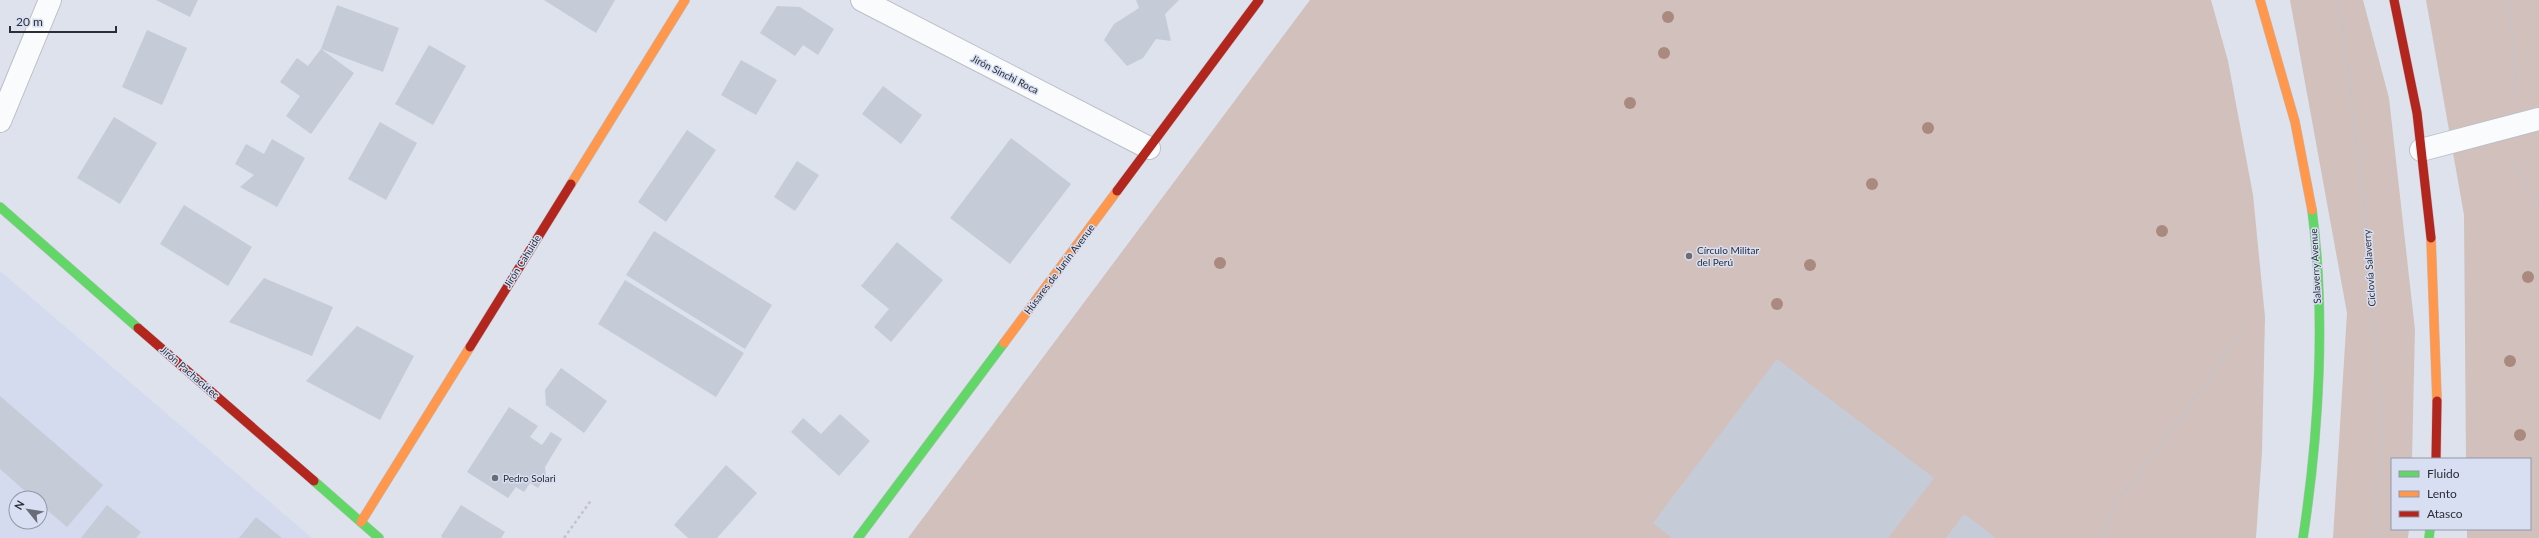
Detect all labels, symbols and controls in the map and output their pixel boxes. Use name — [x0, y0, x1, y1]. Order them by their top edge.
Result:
scale bar — [10, 8, 116, 34]
text: 20 m — [16, 14, 43, 29]
street label: Jirón Sinchi Roca — [969, 52, 1041, 96]
street label: Húsares de Junín Avenue — [1021, 222, 1097, 316]
street label: Salaverry Avenue — [2307, 228, 2323, 304]
street label: Ciclovía Salaverry — [2360, 228, 2378, 307]
street label: Jirón Cahuide — [501, 232, 543, 290]
place label: Círculo Militar del Perú — [1697, 244, 1759, 268]
marker: Círculo Militar del Perú — [1684, 251, 1694, 261]
street label: Jirón Pachacútec — [158, 343, 222, 401]
legend — [2391, 458, 2531, 530]
text: Fluido — [2427, 466, 2460, 481]
place label: Pedro Solari — [503, 472, 556, 484]
marker: Pedro Solari — [490, 473, 500, 483]
text: Lento — [2427, 486, 2457, 501]
north arrow — [8, 490, 48, 530]
text: N — [11, 498, 27, 512]
text: Atasco — [2427, 506, 2463, 521]

